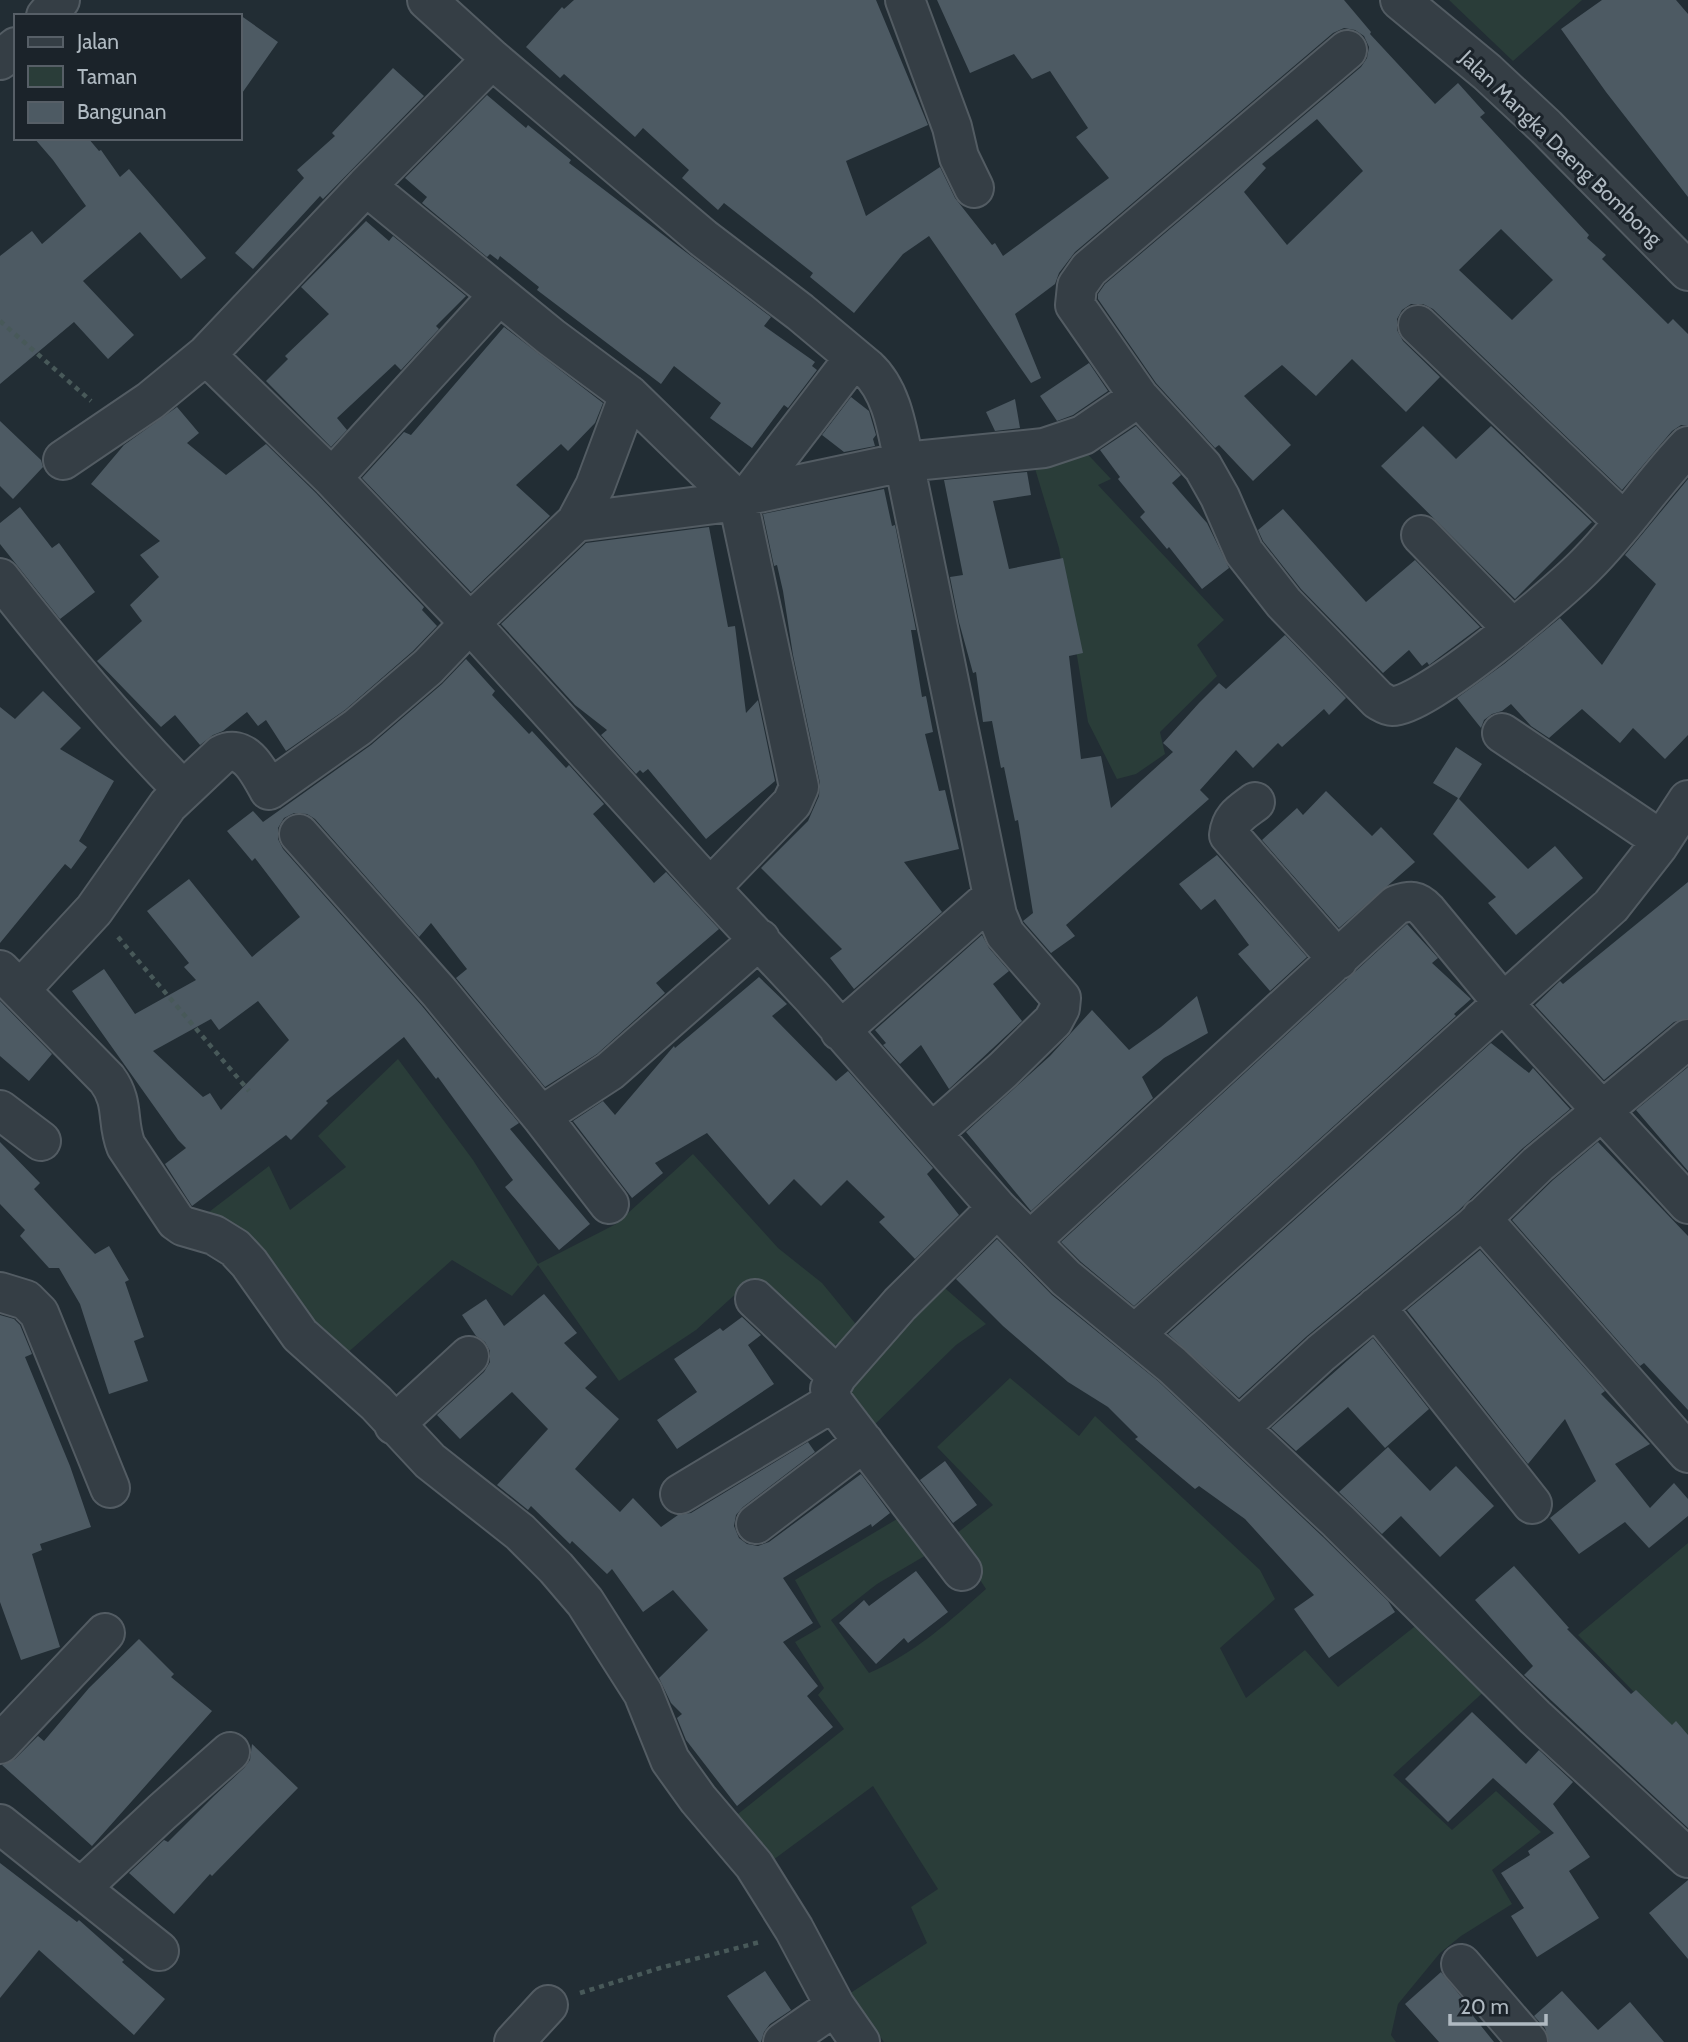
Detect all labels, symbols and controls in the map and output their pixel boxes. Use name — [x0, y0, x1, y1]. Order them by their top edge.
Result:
legend — [14, 14, 242, 140]
text: Jalan — [76, 29, 119, 54]
street label: Jalan Mangka Daeng Bombong — [1454, 44, 1667, 251]
text: Taman — [77, 64, 137, 89]
text: Bangunan — [77, 99, 166, 124]
scale bar — [1450, 1982, 1546, 2026]
text: 20 m — [1460, 1994, 1509, 2019]

